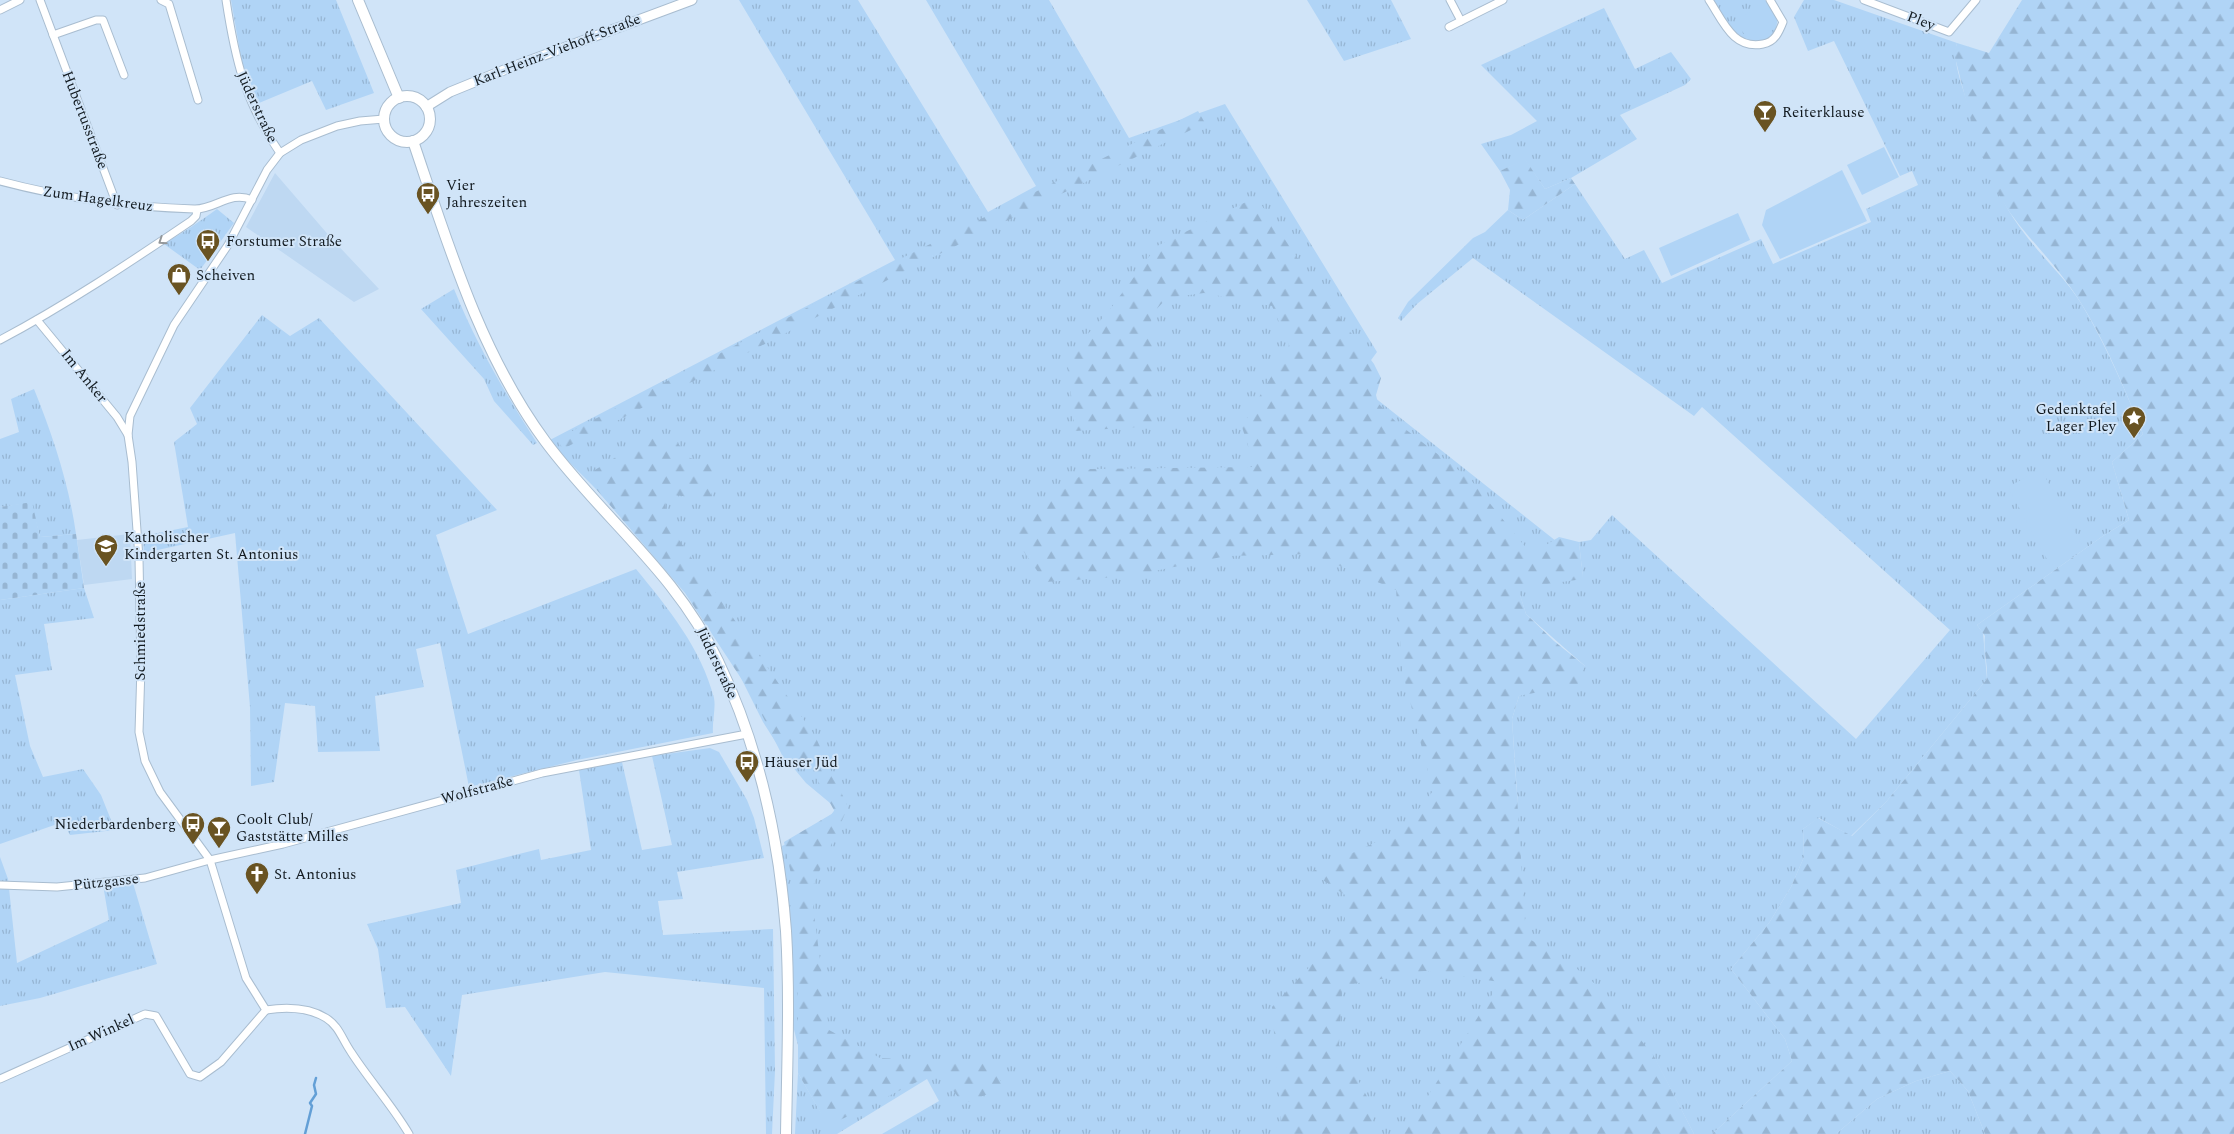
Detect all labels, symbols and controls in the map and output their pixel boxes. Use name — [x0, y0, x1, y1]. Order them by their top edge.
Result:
street label: Pley — [1904, 5, 1939, 37]
street label: Karl-Heinz-Viehoff-Straße — [470, 7, 644, 93]
street label: Hubertusstraße — [56, 67, 114, 173]
street label: Jüderstraße — [230, 67, 284, 147]
bar icon: Reiterklause — [1752, 99, 1778, 133]
place label: Reiterklause — [1782, 101, 1865, 124]
place label: Vier Jahreszeiten — [446, 174, 528, 214]
street label: Zum Hagelkreuz — [41, 180, 155, 218]
bus stop icon: Vier Jahreszeiten — [415, 181, 441, 215]
bus stop icon: Forstumer Straße — [195, 228, 221, 262]
place label: Forstumer Straße — [226, 230, 342, 253]
one-way arrow — [158, 235, 167, 244]
shop icon: Scheiven — [166, 262, 192, 296]
place label: Scheiven — [196, 264, 256, 287]
street label: Im Anker — [55, 344, 113, 408]
place label: Gedenktafel Lager Pley — [2035, 398, 2117, 438]
place icon: Gedenktafel Lager Pley — [2121, 405, 2147, 439]
place label: Katholischer Kindergarten St. Antonius — [124, 526, 299, 566]
school or university icon: Katholischer Kindergarten St. Antonius — [93, 533, 119, 567]
street label: Schmiedstraße — [129, 582, 152, 680]
street label: Jüderstraße — [690, 623, 744, 703]
bus stop icon: Häuser Jüd — [734, 749, 760, 783]
place label: Häuser Jüd — [764, 751, 838, 774]
street label: Wolfstraße — [438, 769, 516, 811]
place label: Coolt Club/ Gaststätte Milles — [236, 808, 349, 848]
bus stop icon: Niederbardenberg — [180, 811, 206, 845]
place label: Niederbardenberg — [55, 813, 176, 836]
bar icon: Coolt Club/ Gaststätte Milles — [206, 815, 232, 849]
church icon: St. Antonius — [244, 861, 270, 895]
place label: St. Antonius — [274, 863, 357, 886]
street label: Pützgasse — [72, 867, 140, 897]
street label: Im Winkel — [64, 1008, 138, 1058]

